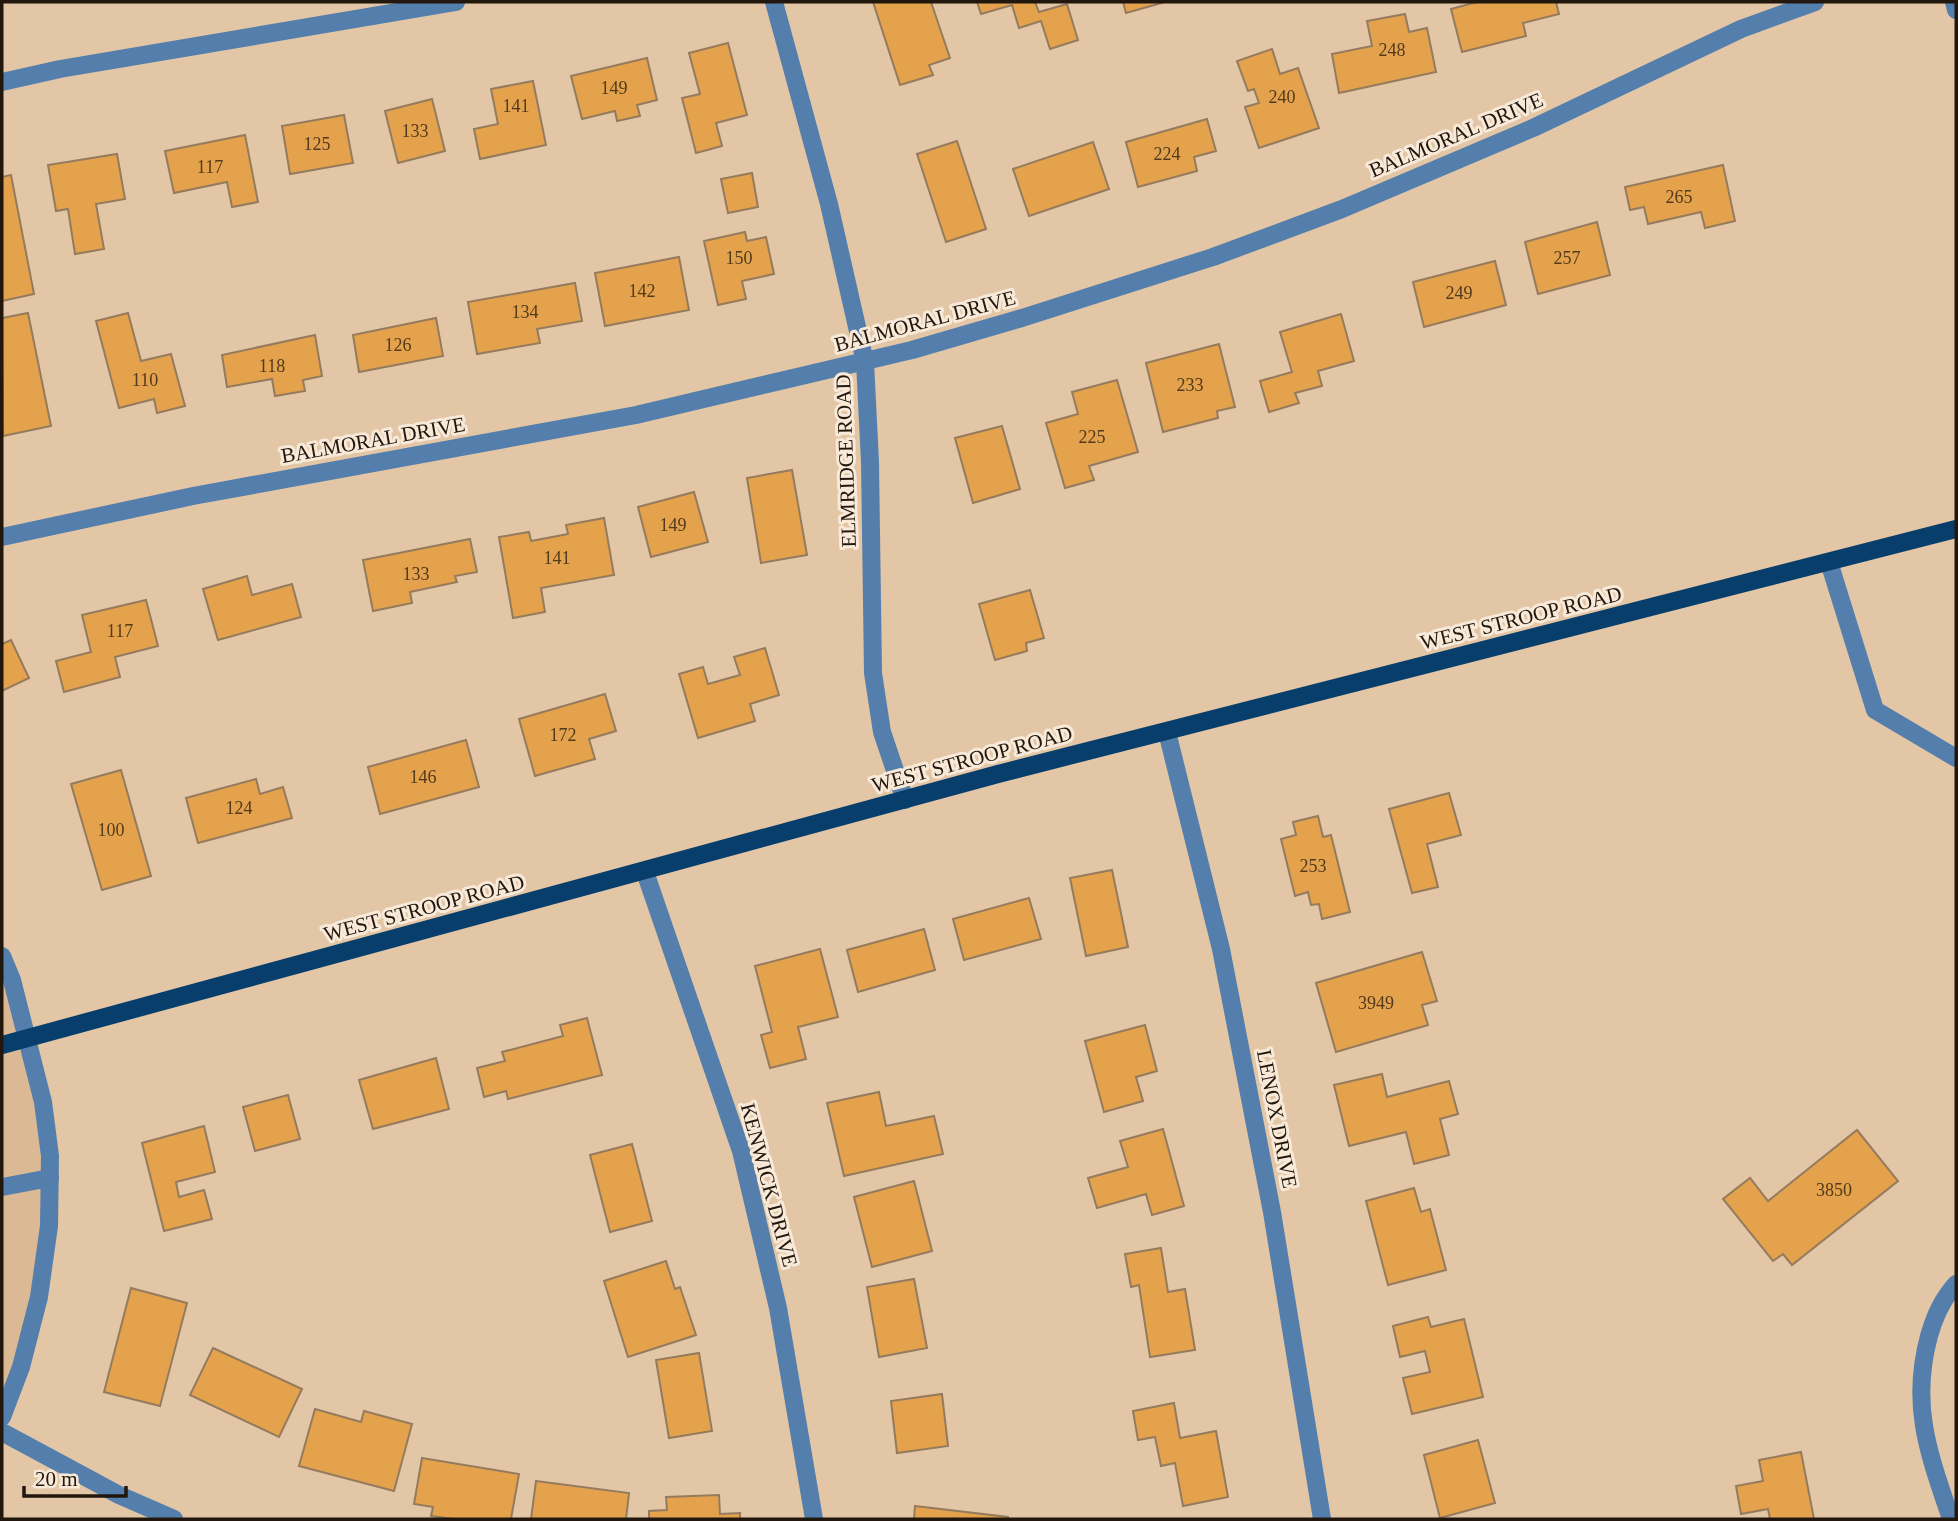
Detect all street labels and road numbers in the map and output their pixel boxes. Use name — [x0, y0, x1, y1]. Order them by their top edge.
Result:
street label: BALMORAL DRIVE — [1365, 88, 1547, 182]
street label: BALMORAL DRIVE — [832, 285, 1018, 357]
street label: ELMRIDGE ROAD — [831, 374, 861, 548]
street label: BALMORAL DRIVE — [279, 412, 467, 468]
street label: WEST STROOP ROAD — [1418, 581, 1624, 655]
street label: WEST STROOP ROAD — [869, 721, 1075, 797]
street label: WEST STROOP ROAD — [321, 870, 527, 946]
street label: LENOX DRIVE — [1252, 1048, 1302, 1190]
street label: KENWICK DRIVE — [736, 1100, 802, 1270]

